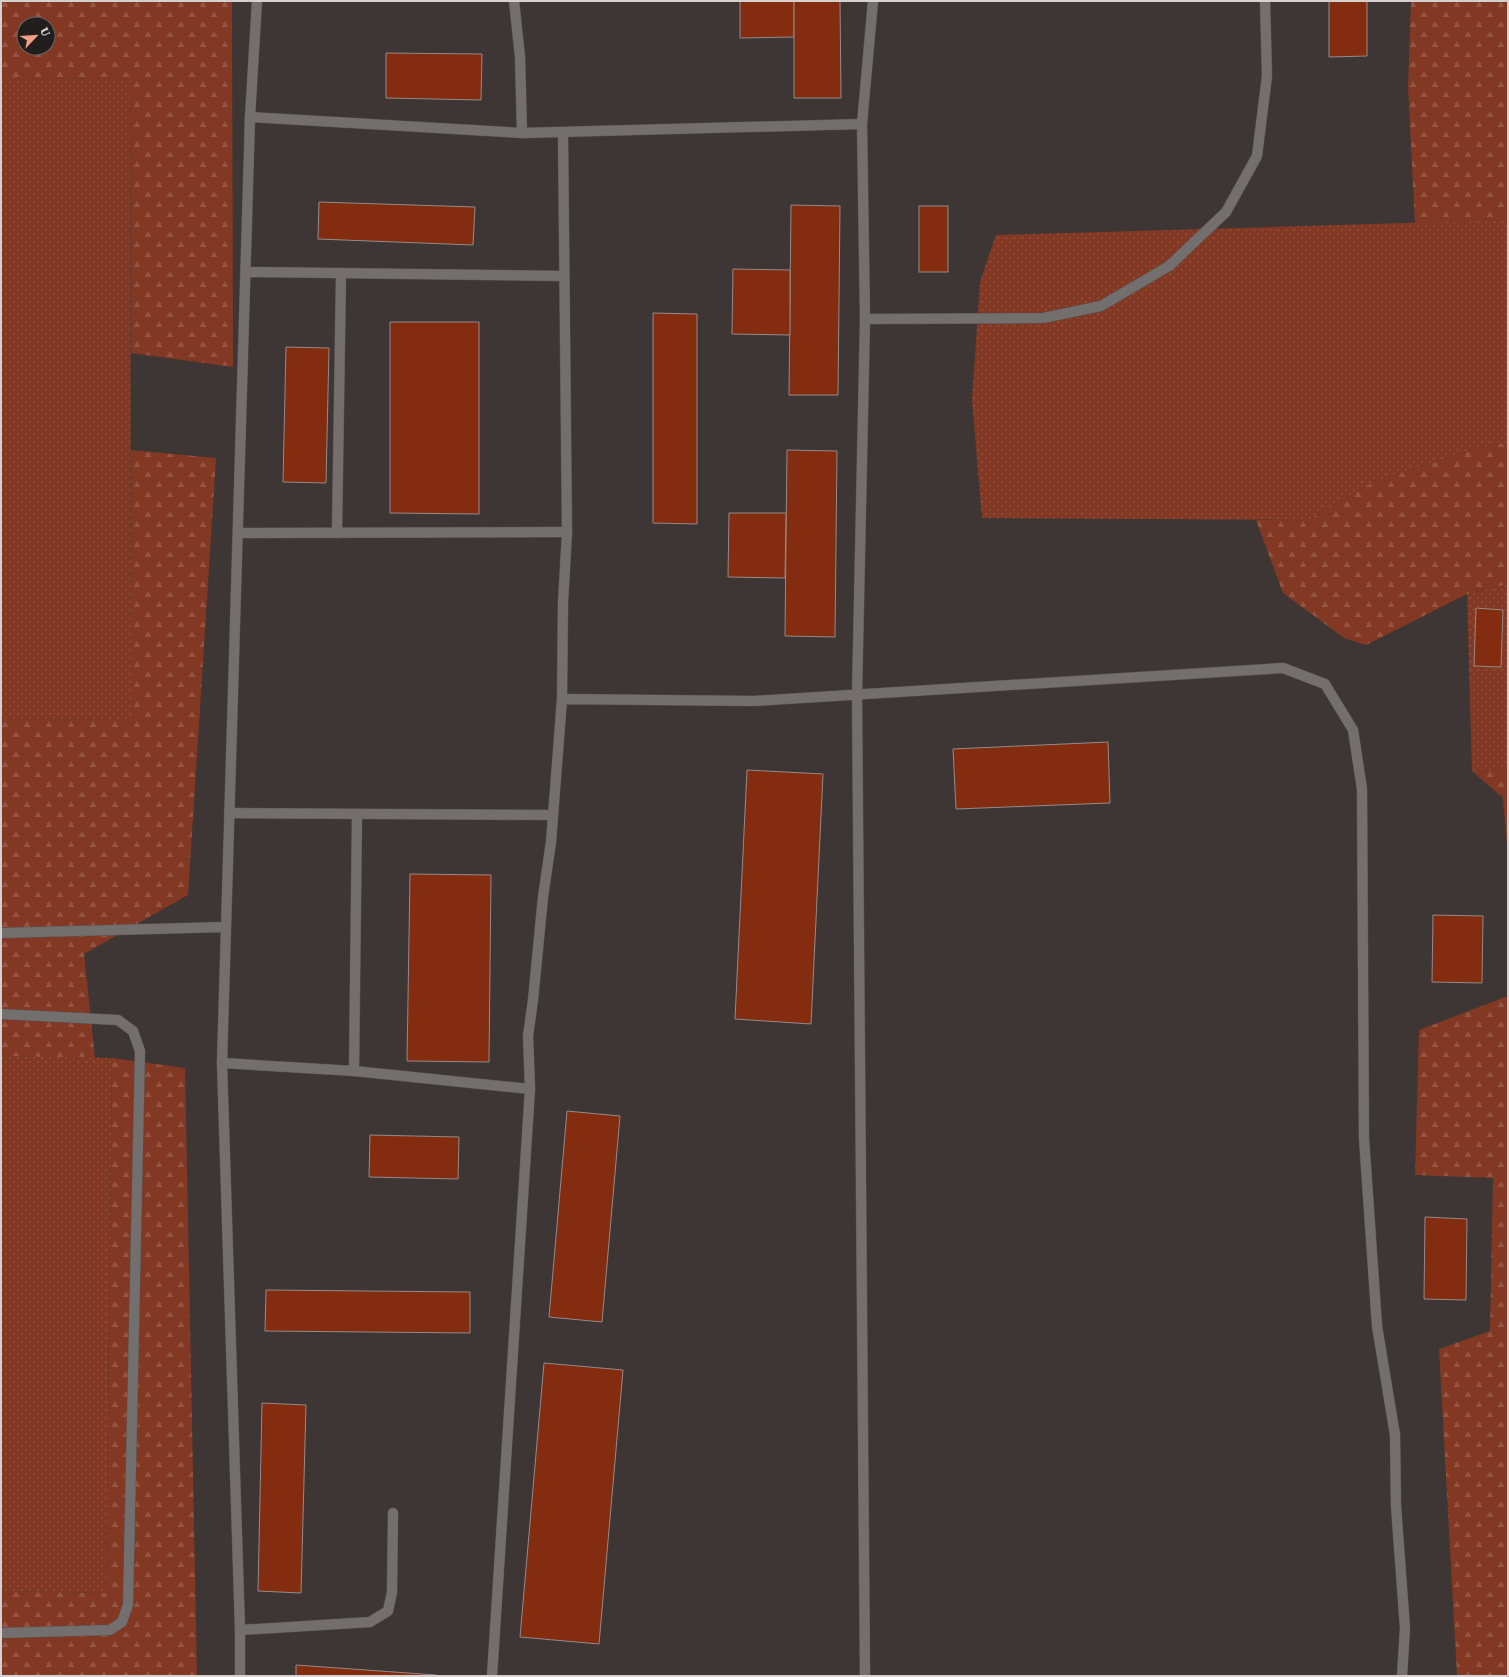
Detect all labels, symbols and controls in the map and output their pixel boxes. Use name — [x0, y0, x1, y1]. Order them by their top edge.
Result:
north arrow — [16, 16, 56, 56]
text: U — [37, 25, 53, 39]

